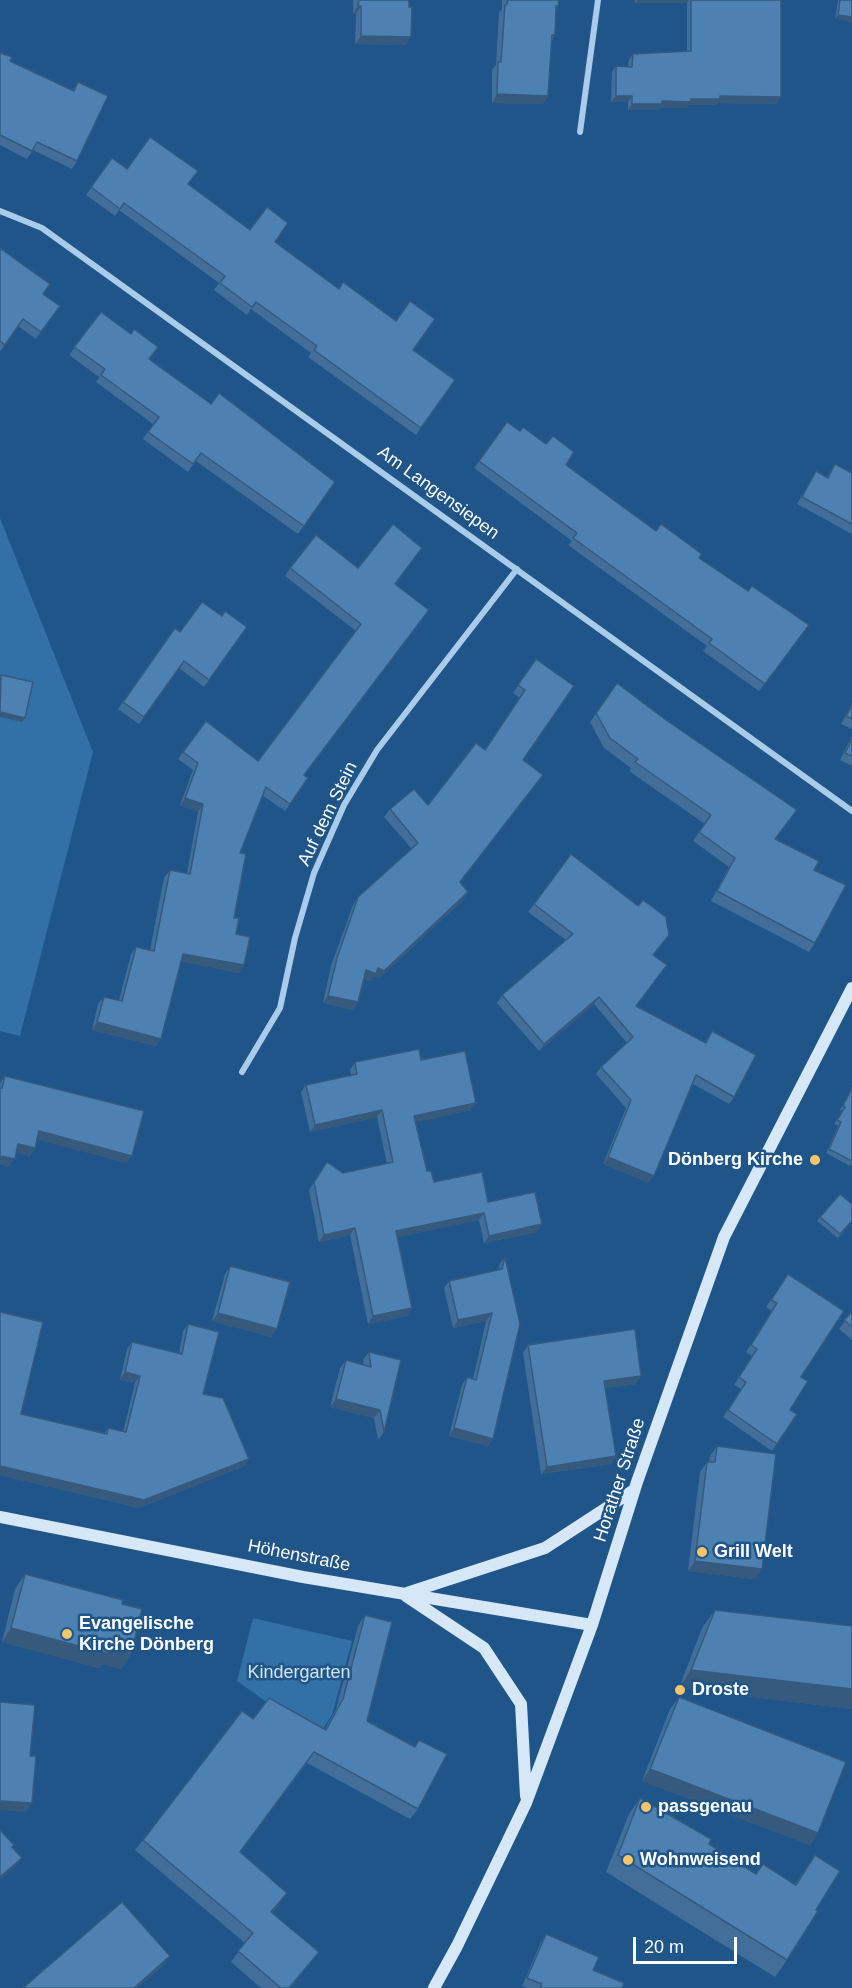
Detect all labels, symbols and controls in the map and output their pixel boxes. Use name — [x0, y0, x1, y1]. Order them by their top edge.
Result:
street label: Am Langensiepen — [373, 442, 503, 544]
street label: Auf dem Stein — [294, 758, 362, 870]
place label: Dönberg Kirche — [668, 1149, 803, 1171]
marker: Dönberg Kirche — [808, 1153, 822, 1167]
street label: Horather Straße — [590, 1415, 650, 1545]
street label: Höhenstraße — [246, 1535, 352, 1577]
place label: Grill Welt — [714, 1541, 793, 1563]
marker: Grill Welt — [695, 1545, 709, 1559]
place label: Evangelische Kirche Dönberg — [79, 1613, 214, 1656]
marker: Evangelische Kirche Dönberg — [60, 1627, 74, 1641]
park label: Kindergarten — [247, 1662, 351, 1684]
place label: Droste — [692, 1679, 749, 1701]
marker: Droste — [673, 1683, 687, 1697]
place label: passgenau — [658, 1796, 752, 1818]
marker: passgenau — [639, 1800, 653, 1814]
place label: Wohnweisend — [640, 1849, 761, 1871]
marker: Wohnweisend — [621, 1853, 635, 1867]
scale bar — [636, 1925, 740, 1963]
text: 20 m — [644, 1937, 684, 1957]

